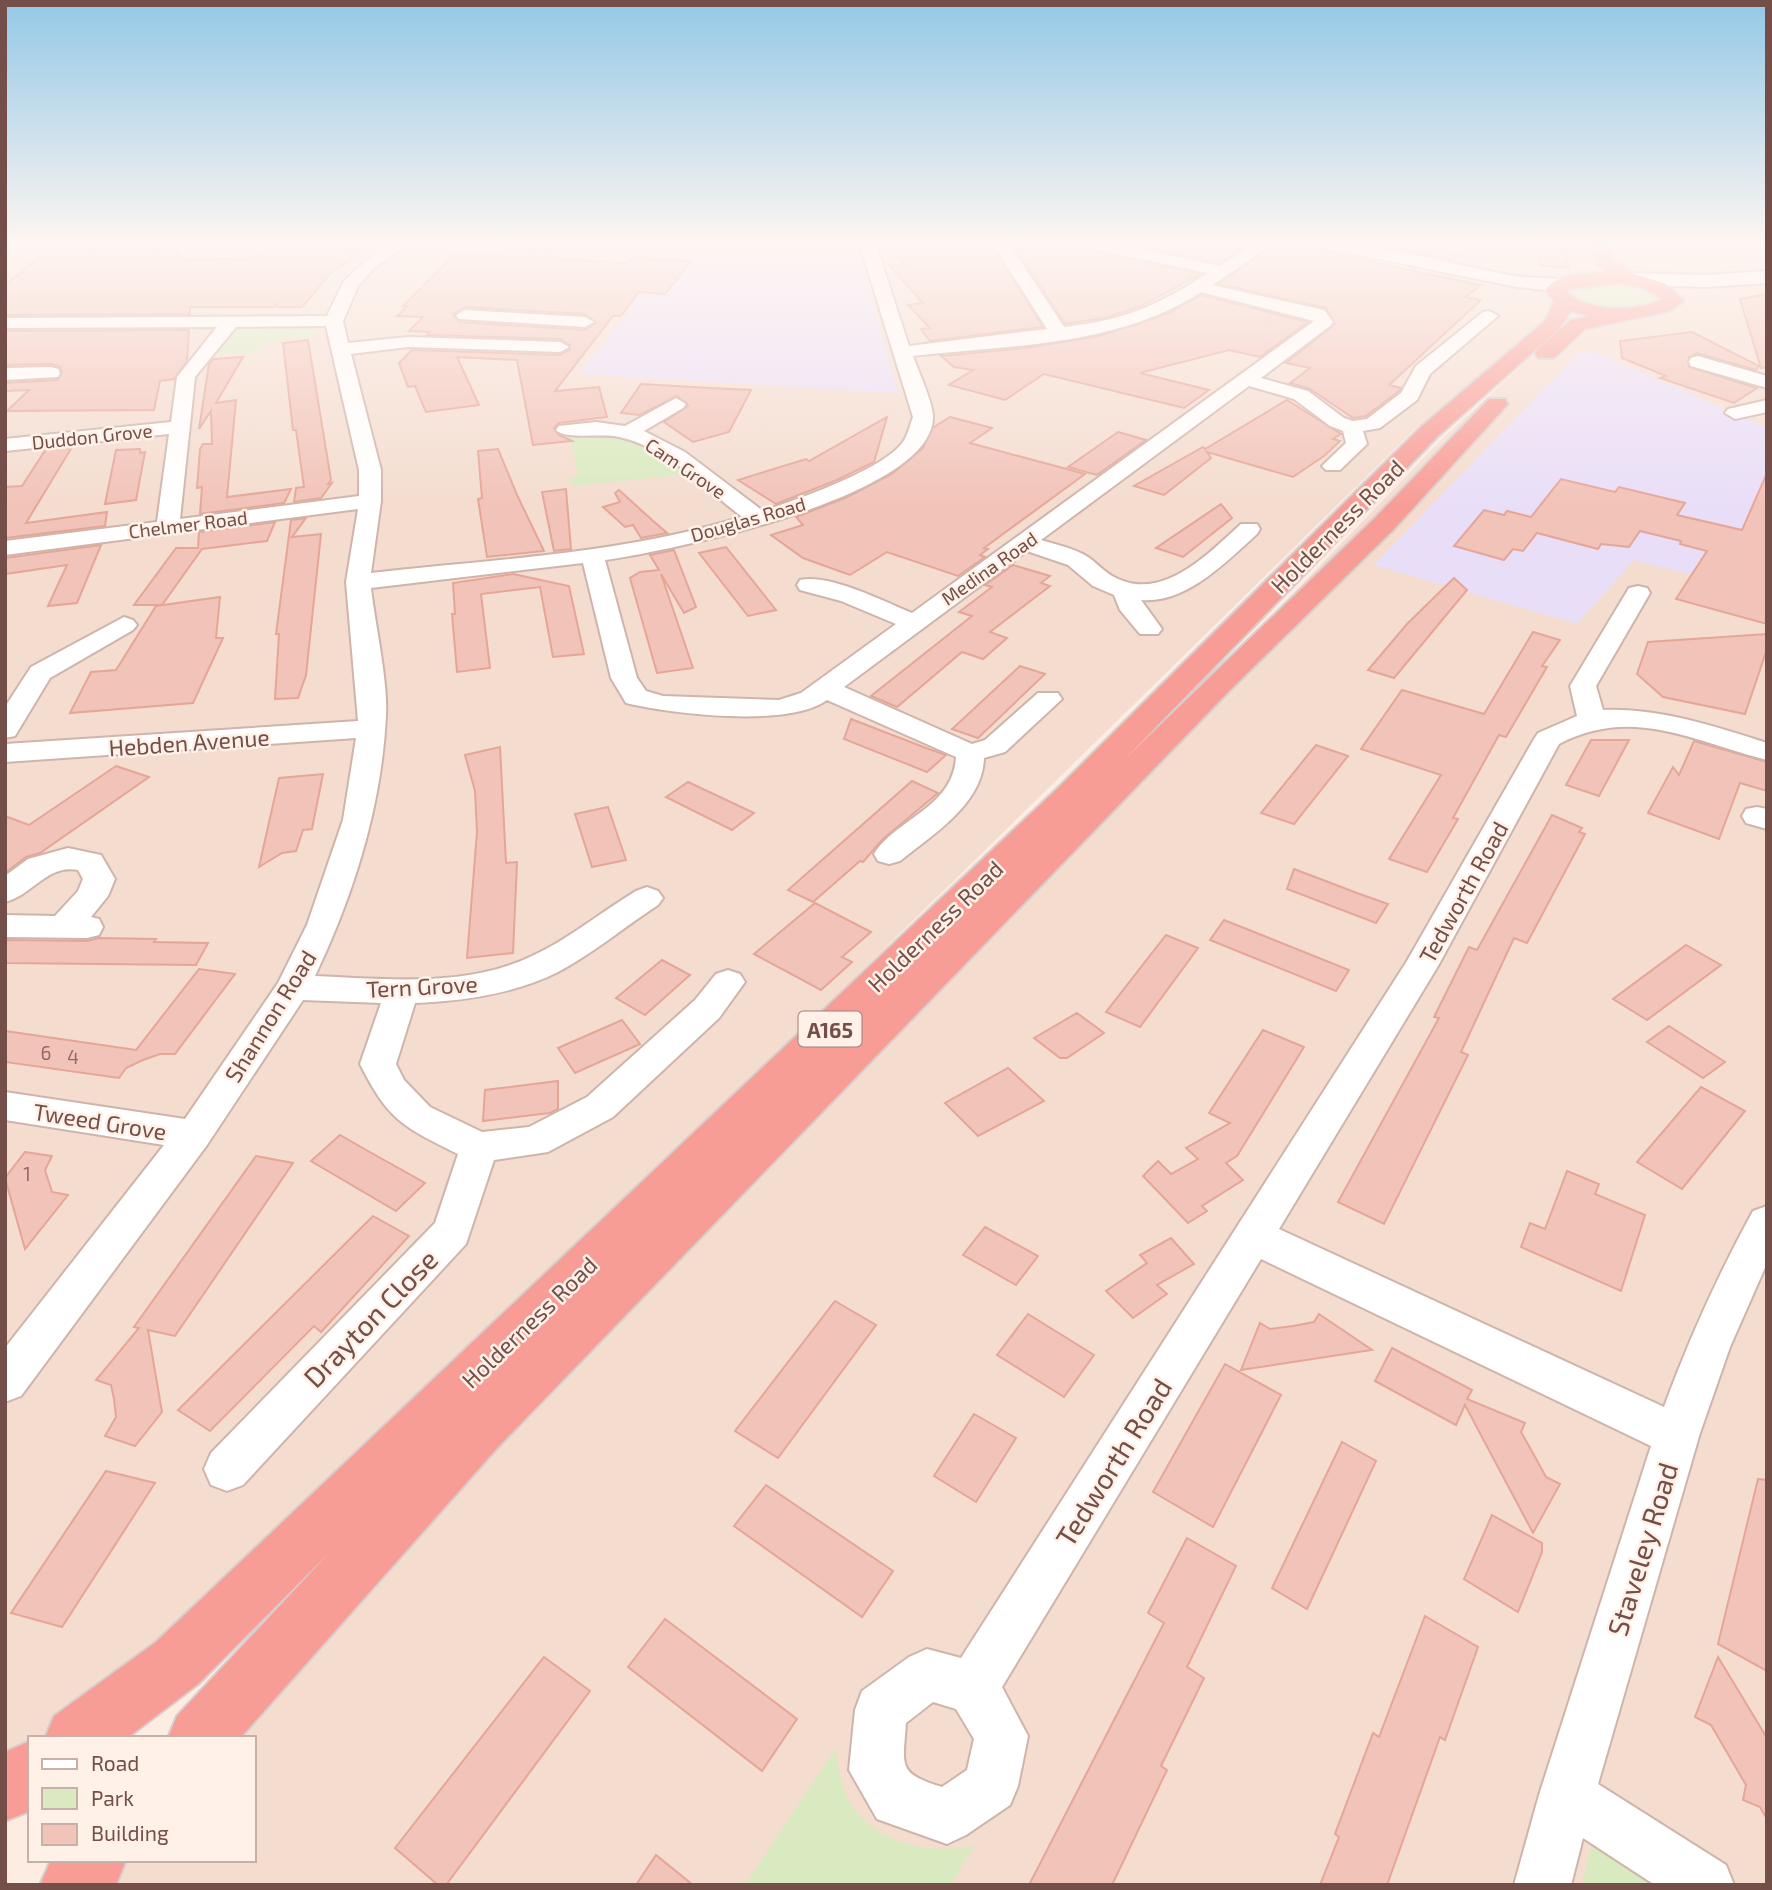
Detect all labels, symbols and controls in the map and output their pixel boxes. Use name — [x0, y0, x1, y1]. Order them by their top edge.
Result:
street label: Duddon Grove — [30, 418, 154, 454]
street label: Cam Grove — [641, 433, 731, 503]
street label: Holderness Road — [1264, 453, 1410, 599]
street label: Douglas Road — [688, 492, 808, 546]
street label: Chelmer Road — [127, 505, 249, 543]
street label: Medina Road — [937, 526, 1041, 610]
street label: Hebden Avenue — [108, 722, 270, 762]
street label: Tedworth Road — [1413, 816, 1513, 968]
street label: Holderness Road — [862, 854, 1008, 998]
street label: Shannon Road — [218, 945, 322, 1087]
street label: Tern Grove — [366, 969, 478, 1003]
road number: A165 — [798, 1012, 862, 1046]
house number: 6 — [41, 1041, 51, 1064]
house number: 4 — [67, 1045, 79, 1068]
street label: Tweed Grove — [31, 1097, 169, 1145]
house number: 1 — [23, 1162, 31, 1185]
street label: Drayton Close — [296, 1242, 444, 1394]
street label: Holderness Road — [456, 1250, 602, 1394]
street label: Tedworth Road — [1048, 1372, 1178, 1552]
street label: Staveley Road — [1600, 1458, 1684, 1640]
legend — [28, 1736, 256, 1862]
text: Road — [91, 1750, 139, 1775]
text: Park — [91, 1785, 134, 1810]
text: Building — [91, 1820, 169, 1845]

